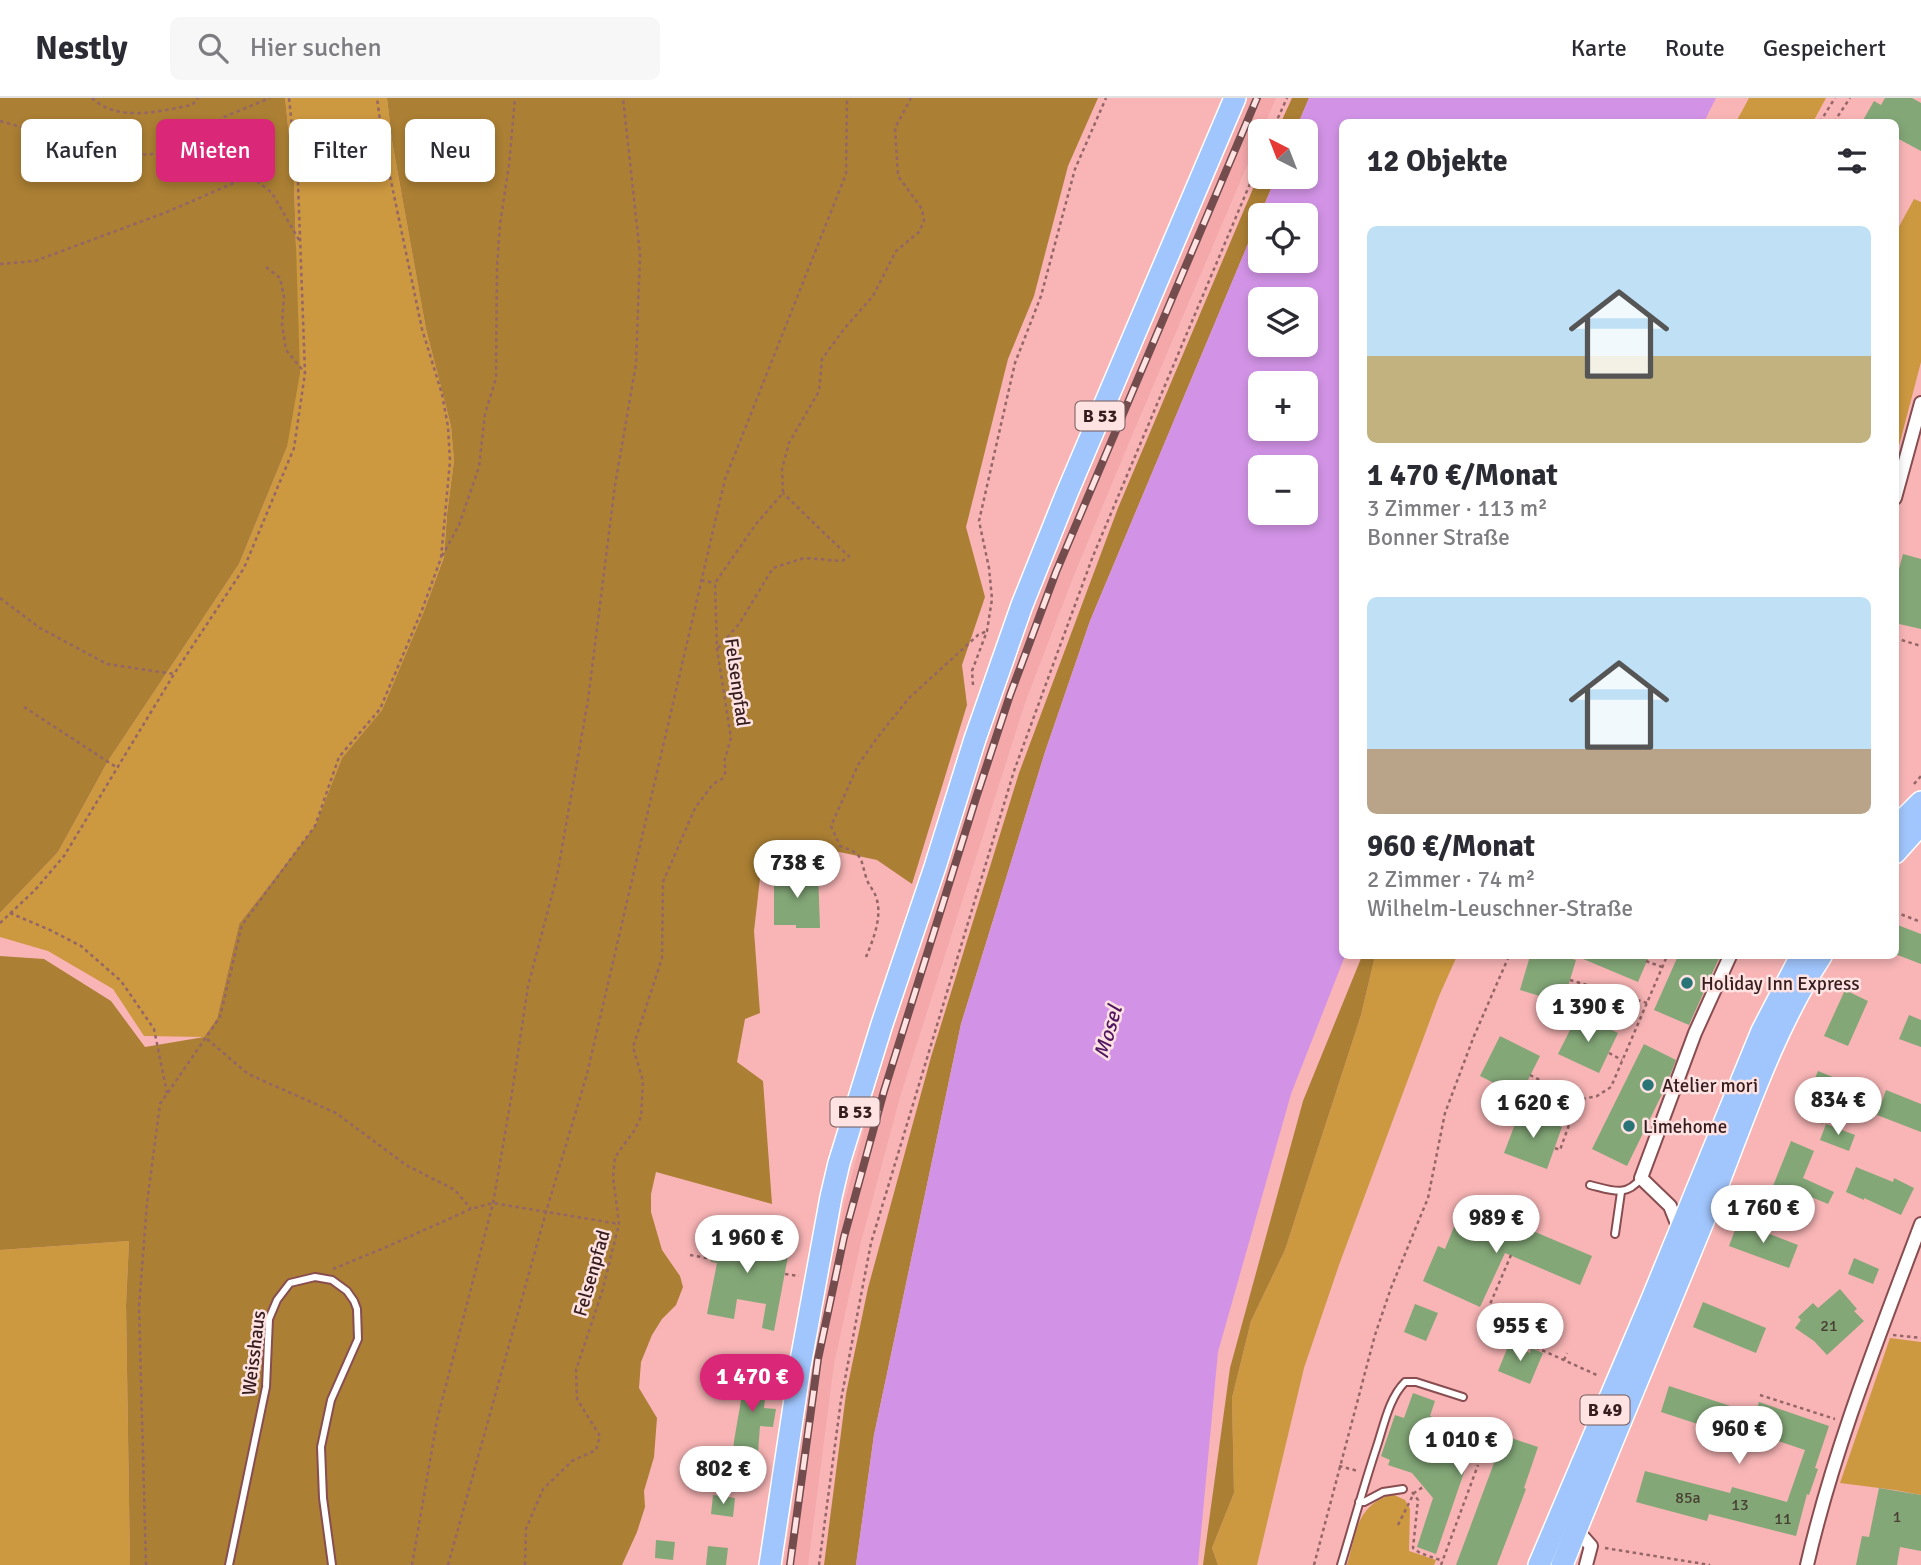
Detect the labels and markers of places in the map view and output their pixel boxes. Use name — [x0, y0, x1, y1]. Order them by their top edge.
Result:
pin: 738 € — [748, 840, 846, 900]
place label: Holiday Inn Express — [1701, 972, 1860, 996]
marker: Holiday Inn Express — [1679, 975, 1695, 991]
pin: 1 390 € — [1523, 984, 1653, 1044]
place label: Atelier mori — [1662, 1074, 1758, 1098]
marker: Atelier mori — [1640, 1077, 1656, 1093]
pin: 834 € — [1789, 1077, 1887, 1137]
pin: 1 620 € — [1468, 1080, 1598, 1140]
place label: Limehome — [1643, 1115, 1727, 1139]
marker: Limehome — [1621, 1118, 1637, 1134]
pin: 1 760 € — [1698, 1186, 1828, 1245]
pin: 989 € — [1447, 1196, 1545, 1255]
pin: 1 960 € — [682, 1216, 812, 1275]
pin: 955 € — [1471, 1304, 1569, 1363]
pin: 1 470 € — [687, 1354, 817, 1414]
pin: 960 € — [1690, 1406, 1788, 1466]
pin: 1 010 € — [1396, 1418, 1526, 1477]
pin: 802 € — [674, 1446, 772, 1506]

